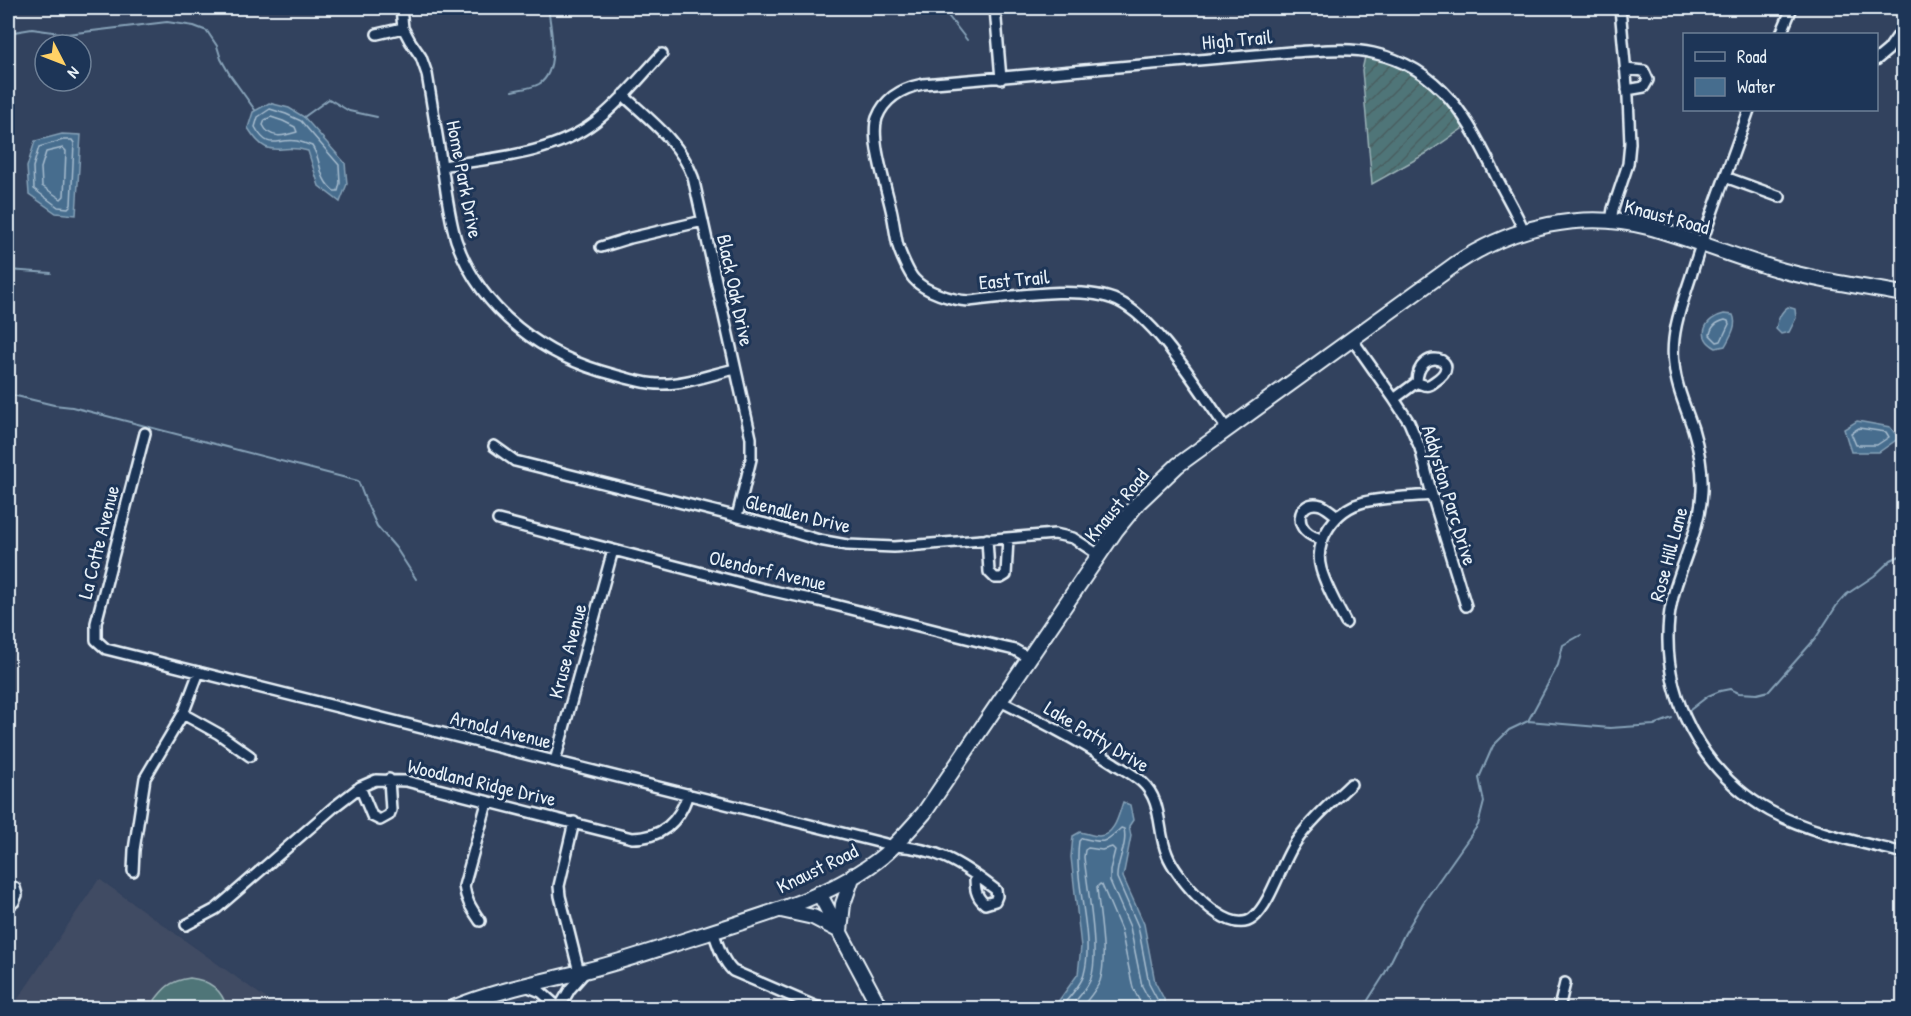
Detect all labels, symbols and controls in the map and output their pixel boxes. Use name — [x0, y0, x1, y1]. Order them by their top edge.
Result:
street label: High Trail — [1201, 22, 1274, 56]
north arrow — [33, 33, 93, 93]
legend — [1683, 33, 1878, 111]
text: Road — [1737, 44, 1767, 69]
text: N — [63, 63, 85, 84]
text: Water — [1737, 74, 1775, 99]
street label: Home Park Drive — [440, 118, 490, 240]
street label: Knaust Road — [1621, 192, 1713, 240]
street label: Black Oak Drive — [711, 232, 761, 348]
street label: East Trail — [978, 262, 1051, 296]
street label: Addyston Parc Drive — [1416, 422, 1484, 568]
street label: Knaust Road — [1078, 463, 1155, 547]
street label: La Cotte Avenue — [71, 482, 125, 602]
street label: Glenallen Drive — [743, 487, 854, 539]
street label: Rose Hill Lane — [1642, 504, 1694, 604]
street label: Olendorf Avenue — [707, 543, 829, 597]
street label: Kruse Avenue — [541, 601, 593, 701]
street label: Lake Patty Drive — [1039, 694, 1155, 778]
street label: Arnold Avenue — [448, 703, 554, 755]
street label: Woodland Ridge Drive — [405, 752, 559, 812]
street label: Knaust Road — [772, 837, 862, 899]

